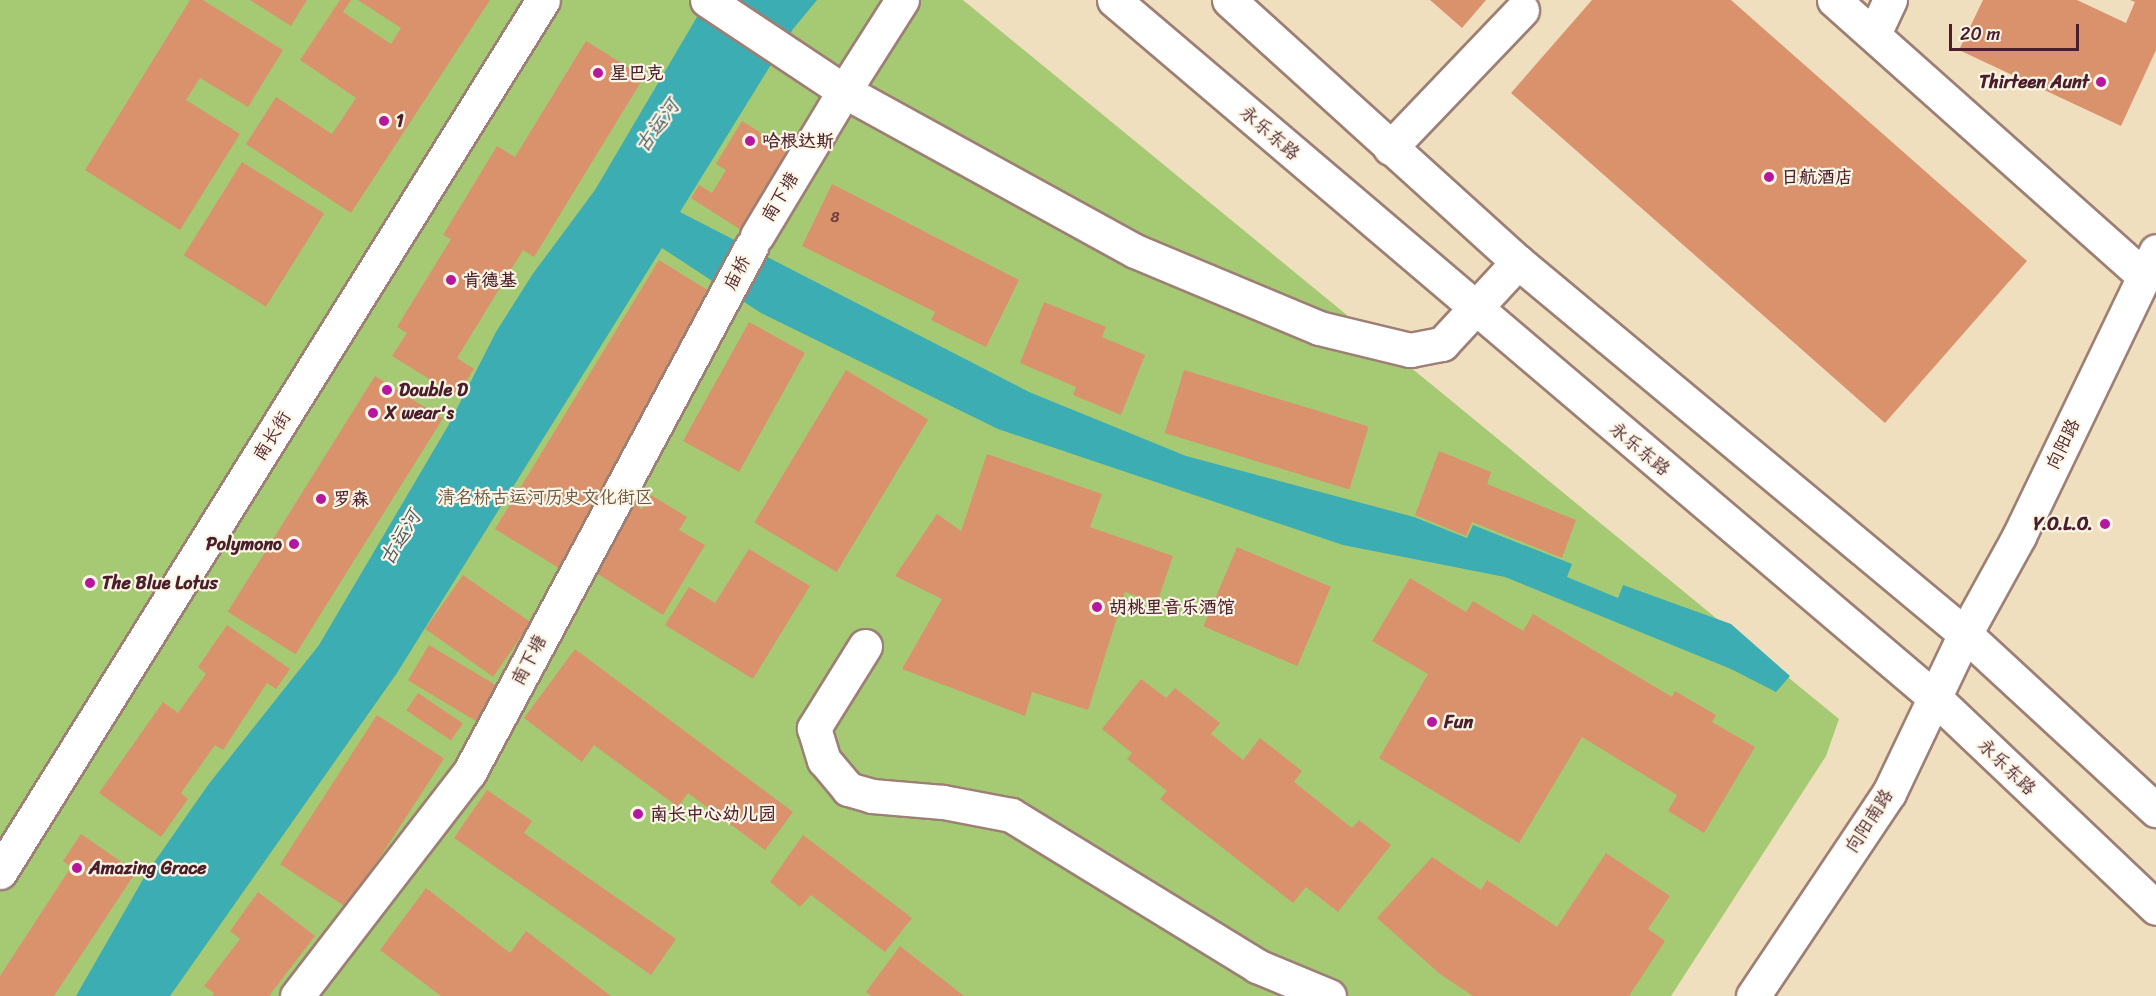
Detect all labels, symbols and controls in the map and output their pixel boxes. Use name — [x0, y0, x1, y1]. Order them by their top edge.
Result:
scale bar — [1952, 12, 2082, 50]
text: 20 m — [1960, 18, 2000, 50]
place label: 星巴克 — [610, 62, 664, 84]
marker: 星巴克 — [591, 66, 605, 80]
place label: Thirteen Aunt — [1979, 71, 2089, 93]
marker: Thirteen Aunt — [2094, 75, 2108, 89]
water label: 古运河 — [630, 95, 684, 157]
street label: 永乐东路 — [1236, 101, 1304, 165]
place label: 1 — [396, 110, 404, 132]
marker: 1 — [377, 114, 391, 128]
place label: 哈根达斯 — [762, 130, 834, 152]
marker: 哈根达斯 — [743, 134, 757, 148]
place label: 日航酒店 — [1781, 166, 1853, 188]
street label: 南下塘 — [757, 168, 803, 226]
marker: 日航酒店 — [1762, 170, 1776, 184]
house number: 8 — [830, 209, 840, 227]
street label: 庙桥 — [719, 252, 755, 294]
place label: 肯德基 — [463, 269, 517, 291]
marker: 肯德基 — [444, 273, 458, 287]
place label: Double D — [399, 379, 468, 401]
marker: Double D — [380, 383, 394, 397]
place label: X wear's — [385, 402, 454, 424]
marker: X wear's — [366, 406, 380, 420]
street label: 南长街 — [249, 407, 295, 465]
street label: 向阳路 — [2041, 415, 2085, 473]
street label: 永乐东路 — [1605, 418, 1675, 480]
park label: 清名桥古运河历史文化街区 — [437, 486, 653, 508]
place label: 罗森 — [333, 488, 369, 510]
marker: 罗森 — [314, 492, 328, 506]
water label: 古运河 — [374, 506, 426, 570]
place label: Y.O.L.O. — [2034, 513, 2093, 535]
marker: Y.O.L.O. — [2098, 517, 2112, 531]
place label: Polymono — [206, 533, 282, 555]
marker: Polymono — [287, 537, 301, 551]
place label: The Blue Lotus — [102, 572, 219, 594]
marker: The Blue Lotus — [83, 576, 97, 590]
place label: 胡桃里音乐酒馆 — [1109, 596, 1235, 618]
marker: 胡桃里音乐酒馆 — [1090, 600, 1104, 614]
street label: 南下塘 — [507, 631, 551, 689]
place label: Fun — [1444, 711, 1473, 733]
marker: Fun — [1425, 715, 1439, 729]
street label: 永乐东路 — [1974, 734, 2040, 800]
street label: 向阳南路 — [1840, 785, 1898, 857]
place label: 南长中心幼儿园 — [650, 803, 776, 825]
marker: 南长中心幼儿园 — [631, 807, 645, 821]
place label: Amazing Grace — [89, 857, 207, 879]
marker: Amazing Grace — [70, 861, 84, 875]

